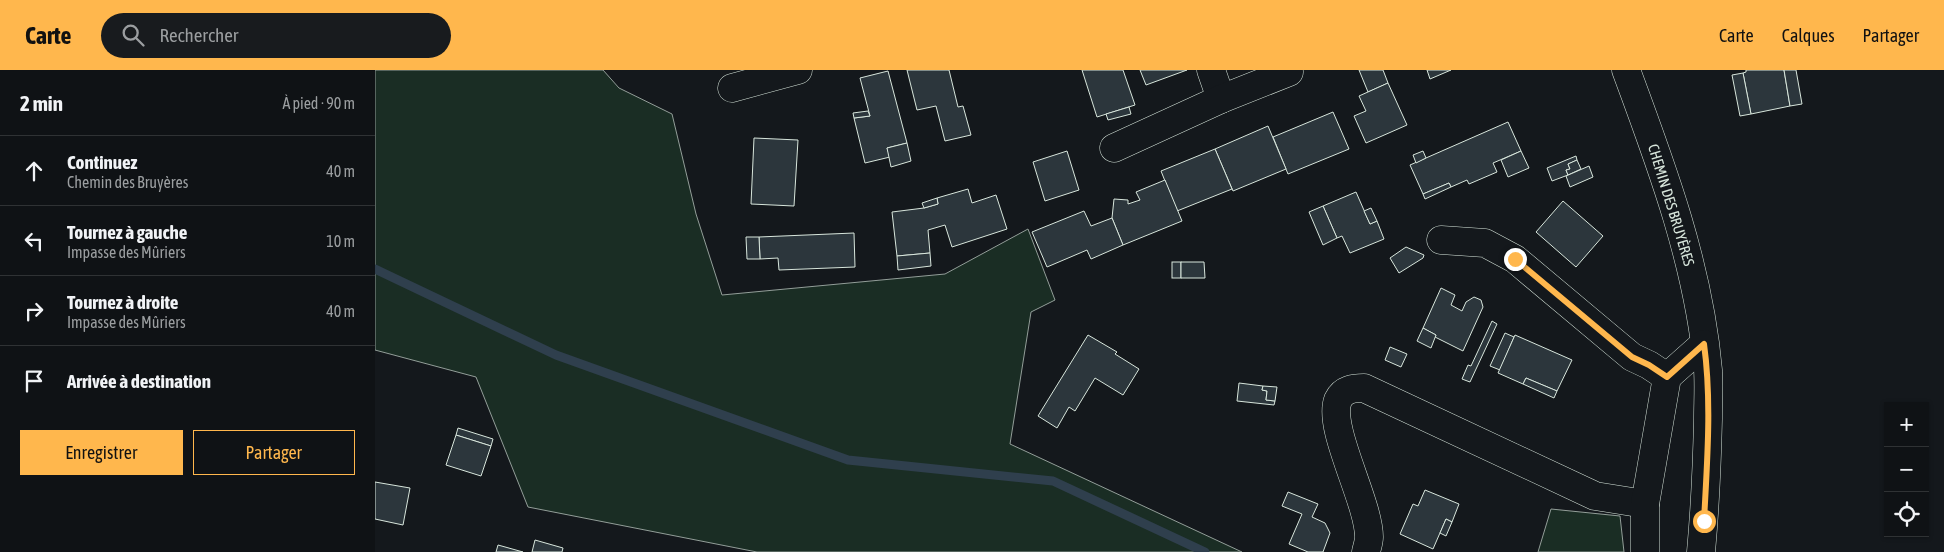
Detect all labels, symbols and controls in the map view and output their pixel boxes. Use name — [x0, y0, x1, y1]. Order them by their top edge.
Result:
search box — [101, 13, 451, 58]
icon: search — [119, 21, 147, 49]
text: Carte — [25, 22, 71, 49]
text: Rechercher — [159, 24, 238, 46]
text: Carte — [1719, 25, 1754, 46]
text: Calques — [1782, 25, 1835, 46]
text: Partager — [1863, 25, 1919, 46]
text: 2 min — [20, 91, 63, 115]
text: À pied · 90 m — [282, 94, 355, 112]
street label: CHEMIN DES BRUYÈRES — [1645, 142, 1698, 268]
text: Continuez — [67, 151, 137, 173]
icon: ahead — [20, 157, 48, 185]
text: 40 m — [326, 162, 355, 180]
text: Chemin des Bruyères — [67, 173, 188, 191]
text: Tournez à gauche — [67, 221, 187, 243]
icon: left — [20, 227, 48, 255]
text: 10 m — [326, 232, 355, 250]
text: Impasse des Mûriers — [67, 243, 186, 261]
route end — [1504, 248, 1527, 271]
text: Tournez à droite — [67, 291, 178, 313]
icon: right — [20, 297, 48, 325]
text: 40 m — [326, 302, 355, 320]
text: Impasse des Mûriers — [67, 313, 186, 331]
icon: arrive — [20, 367, 48, 395]
text: Arrivée à destination — [67, 370, 211, 392]
map controls — [1884, 402, 1929, 537]
button: + — [1884, 402, 1929, 447]
button: Enregistrer — [20, 430, 183, 475]
button: Partager — [193, 430, 355, 475]
button: − — [1884, 447, 1929, 492]
button: locate — [1884, 492, 1929, 537]
route start — [1693, 510, 1716, 533]

